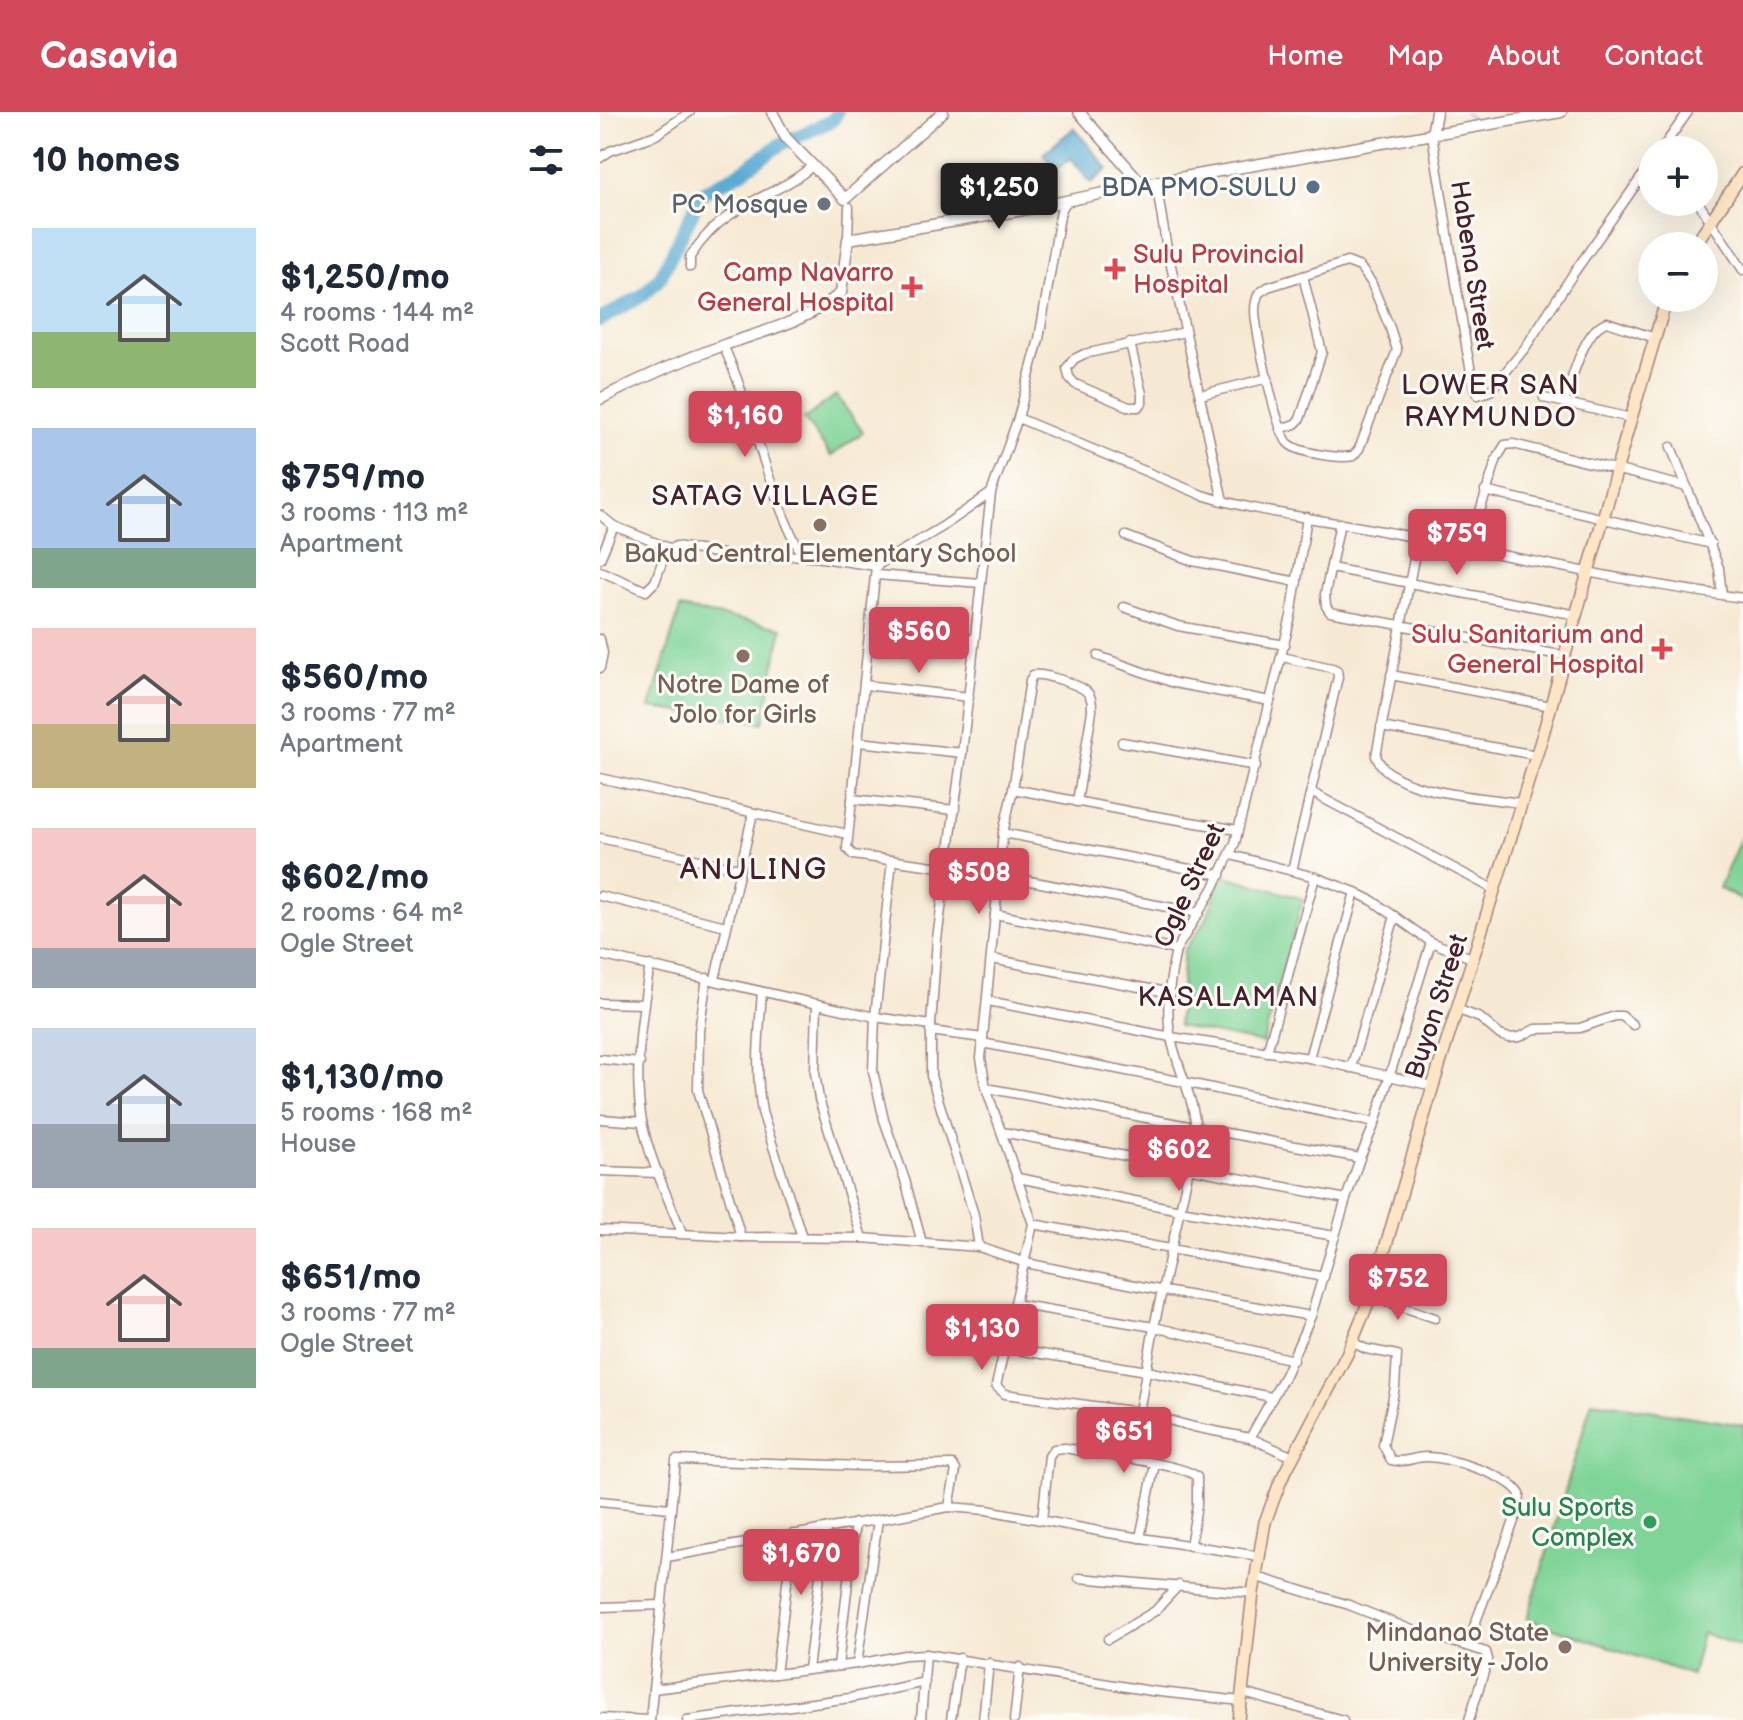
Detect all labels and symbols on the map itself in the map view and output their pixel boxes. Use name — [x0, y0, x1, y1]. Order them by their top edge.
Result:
pin: $1,250 — [934, 163, 1064, 231]
place label: BDA PMO-SULU — [1101, 173, 1297, 204]
marker: BDA PMO-SULU — [1304, 178, 1322, 196]
street label: Habena Street — [1443, 178, 1500, 352]
place label: PC Mosque — [671, 190, 808, 221]
marker: PC Mosque — [815, 195, 833, 213]
place label: Sulu Provincial Hospital — [1133, 240, 1304, 301]
place label: Camp Navarro General Hospital — [697, 258, 894, 319]
marker: Sulu Provincial Hospital — [1104, 258, 1126, 280]
marker: Camp Navarro General Hospital — [901, 276, 923, 298]
district label: LOWER SAN RAYMUNDO — [1401, 369, 1581, 434]
pin: $1,160 — [680, 391, 810, 459]
district label: SATAG VILLAGE — [651, 480, 881, 513]
pin: $759 — [1410, 509, 1504, 577]
marker: Bakud Central Elementary School — [811, 516, 829, 534]
place label: Bakud Central Elementary School — [624, 539, 1016, 570]
pin: $560 — [872, 607, 966, 675]
place label: Sulu Sanitarium and General Hospital — [1411, 620, 1644, 681]
marker: Sulu Sanitarium and General Hospital — [1651, 638, 1673, 660]
marker: Notre Dame of Jolo for Girls — [734, 647, 752, 665]
place label: Notre Dame of Jolo for Girls — [656, 670, 830, 731]
street label: Ogle Street — [1148, 819, 1233, 953]
pin: $508 — [932, 848, 1026, 916]
district label: ANULING — [680, 852, 828, 888]
street label: Buyon Street — [1399, 930, 1475, 1083]
district label: KASALAMAN — [1138, 981, 1320, 1014]
pin: $602 — [1132, 1125, 1226, 1193]
pin: $752 — [1351, 1254, 1445, 1322]
pin: $1,130 — [917, 1304, 1047, 1372]
pin: $651 — [1077, 1407, 1171, 1475]
place label: Sulu Sports Complex — [1501, 1493, 1634, 1554]
marker: Sulu Sports Complex — [1641, 1513, 1659, 1531]
pin: $1,670 — [736, 1529, 866, 1597]
place label: Mindanao State University - Jolo — [1365, 1618, 1549, 1679]
marker: Mindanao State University - Jolo — [1556, 1638, 1574, 1656]

